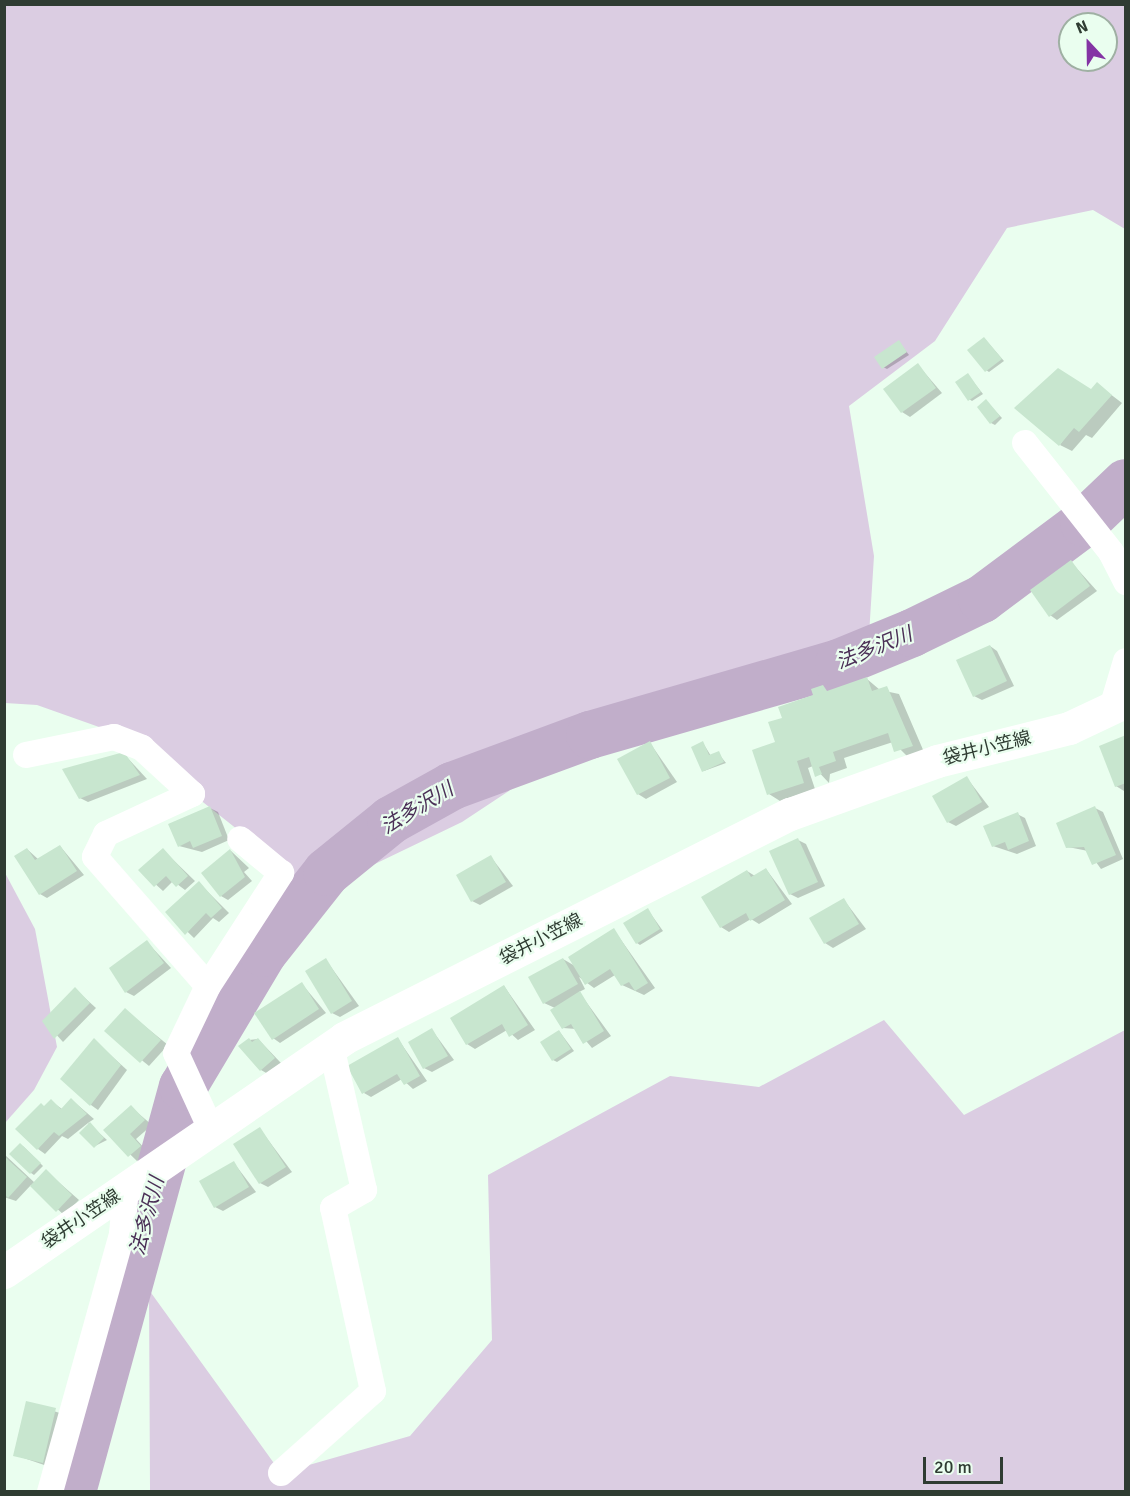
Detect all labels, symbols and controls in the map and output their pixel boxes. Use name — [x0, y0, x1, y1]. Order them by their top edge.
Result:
north arrow — [1058, 12, 1118, 72]
text: N — [1073, 16, 1091, 39]
water label: 法多沢川 — [832, 622, 916, 674]
street label: 袋井小笠線 — [941, 727, 1033, 769]
water label: 法多沢川 — [377, 777, 457, 839]
street label: 袋井小笠線 — [496, 909, 586, 969]
water label: 法多沢川 — [125, 1174, 169, 1258]
street label: 袋井小笠線 — [38, 1185, 124, 1253]
scale bar — [926, 1445, 1006, 1483]
text: 20 m — [934, 1456, 972, 1478]

